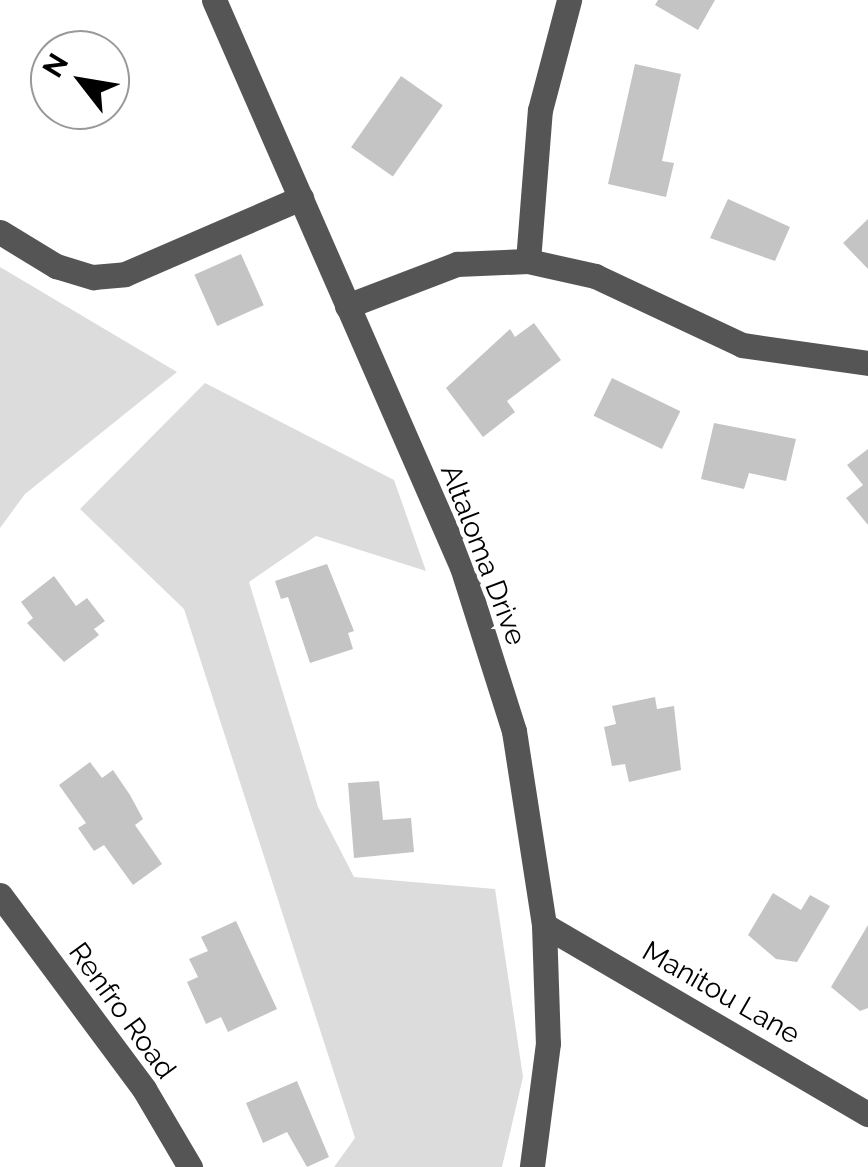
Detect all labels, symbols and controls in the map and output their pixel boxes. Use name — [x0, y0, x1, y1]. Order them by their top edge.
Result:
north arrow — [30, 30, 130, 130]
text: N — [36, 48, 75, 83]
street label: Altaloma Drive — [433, 460, 533, 650]
street label: Manitou Lane — [636, 934, 806, 1052]
street label: Renfro Road — [61, 936, 183, 1086]

